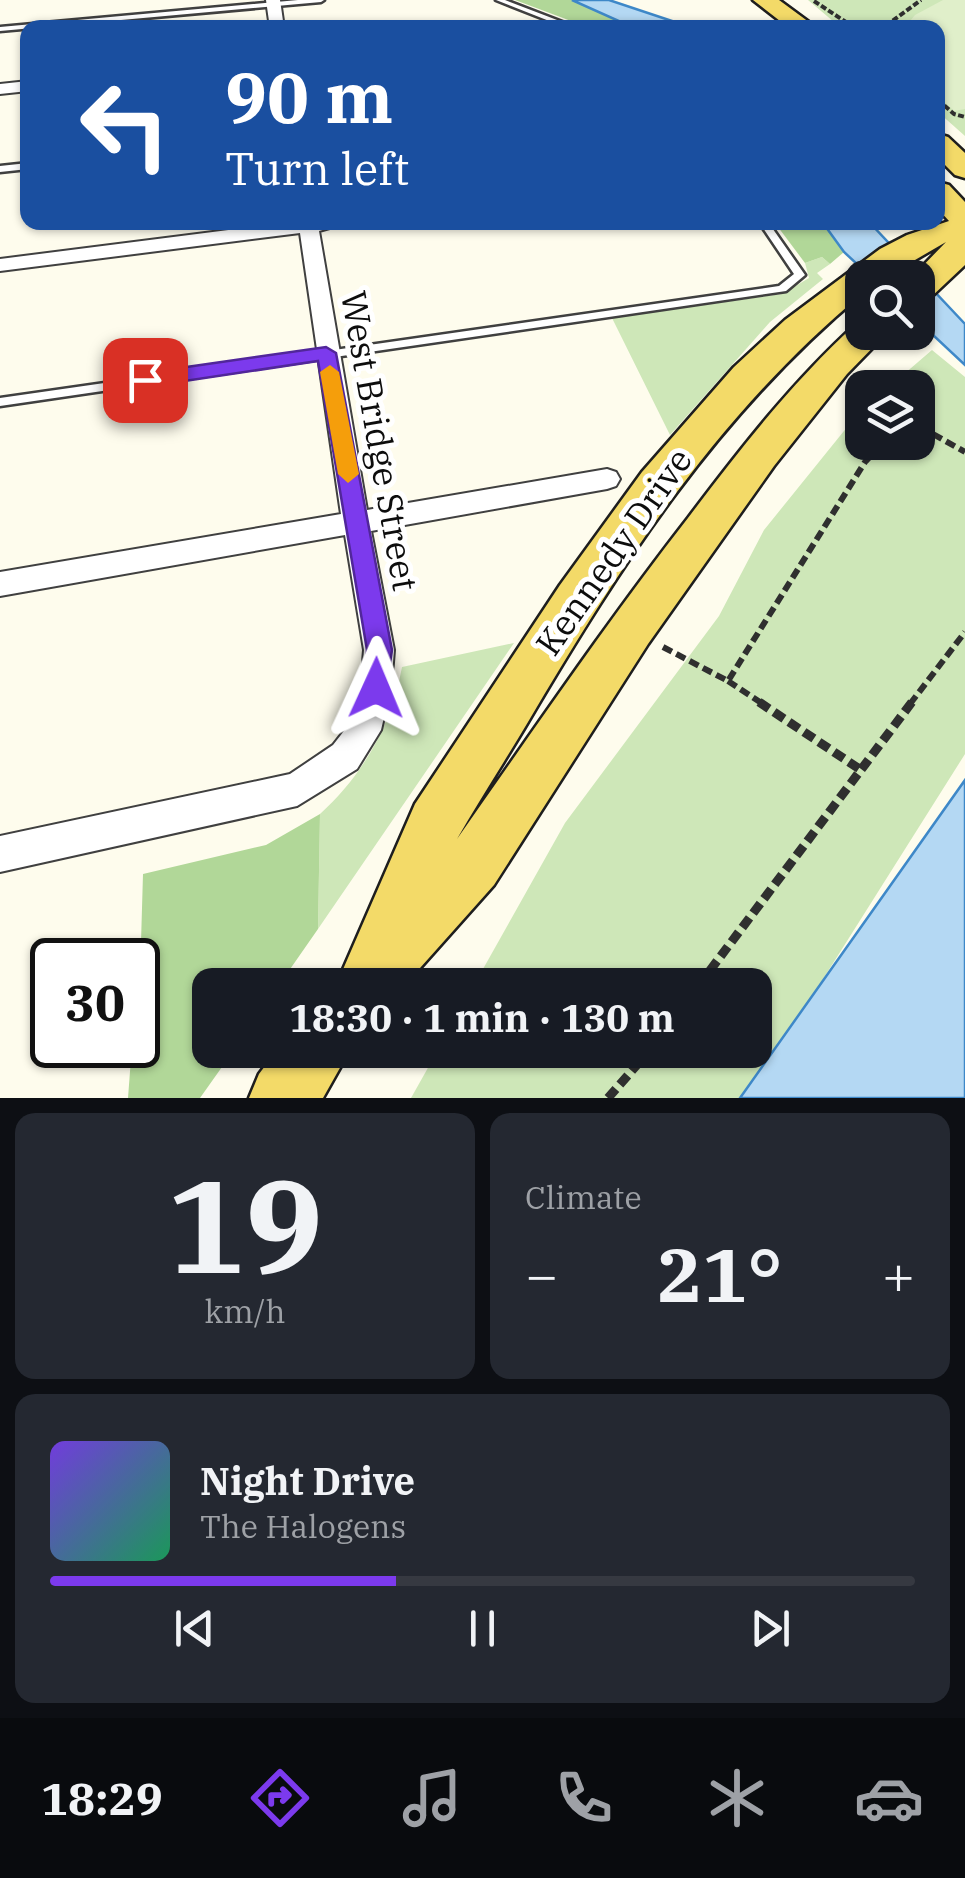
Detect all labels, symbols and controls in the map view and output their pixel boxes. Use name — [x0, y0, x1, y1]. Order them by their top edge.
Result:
text: 90 m — [225, 51, 393, 142]
icon: left — [60, 60, 190, 190]
text: Turn left — [225, 139, 409, 197]
map controls — [845, 260, 935, 460]
button: search — [845, 260, 935, 350]
street label: West Bridge Street — [331, 287, 429, 594]
pin — [103, 338, 188, 423]
icon: arrive — [118, 353, 173, 408]
button: layers — [845, 370, 935, 460]
street label: Kennedy Drive — [525, 439, 702, 664]
position arrow — [324, 636, 428, 740]
speed limit sign: 30 — [30, 938, 160, 1068]
text: 18:30 · 1 min · 130 m — [289, 993, 675, 1042]
text: 19 — [167, 1140, 323, 1309]
text: Climate — [525, 1176, 642, 1218]
text: 21° — [657, 1225, 783, 1323]
text: − — [525, 1239, 558, 1310]
text: + — [882, 1239, 915, 1310]
text: km/h — [205, 1290, 285, 1332]
text: Night Drive — [200, 1456, 415, 1505]
text: The Halogens — [200, 1505, 406, 1547]
icon: previous — [167, 1601, 222, 1656]
icon: pause — [455, 1601, 510, 1656]
icon: next — [743, 1601, 798, 1656]
icon: directions — [245, 1763, 315, 1833]
icon: music — [397, 1763, 467, 1833]
icon: phone — [549, 1763, 619, 1833]
icon: climate — [702, 1763, 772, 1833]
icon: car — [854, 1763, 924, 1833]
text: 18:29 — [41, 1769, 163, 1827]

